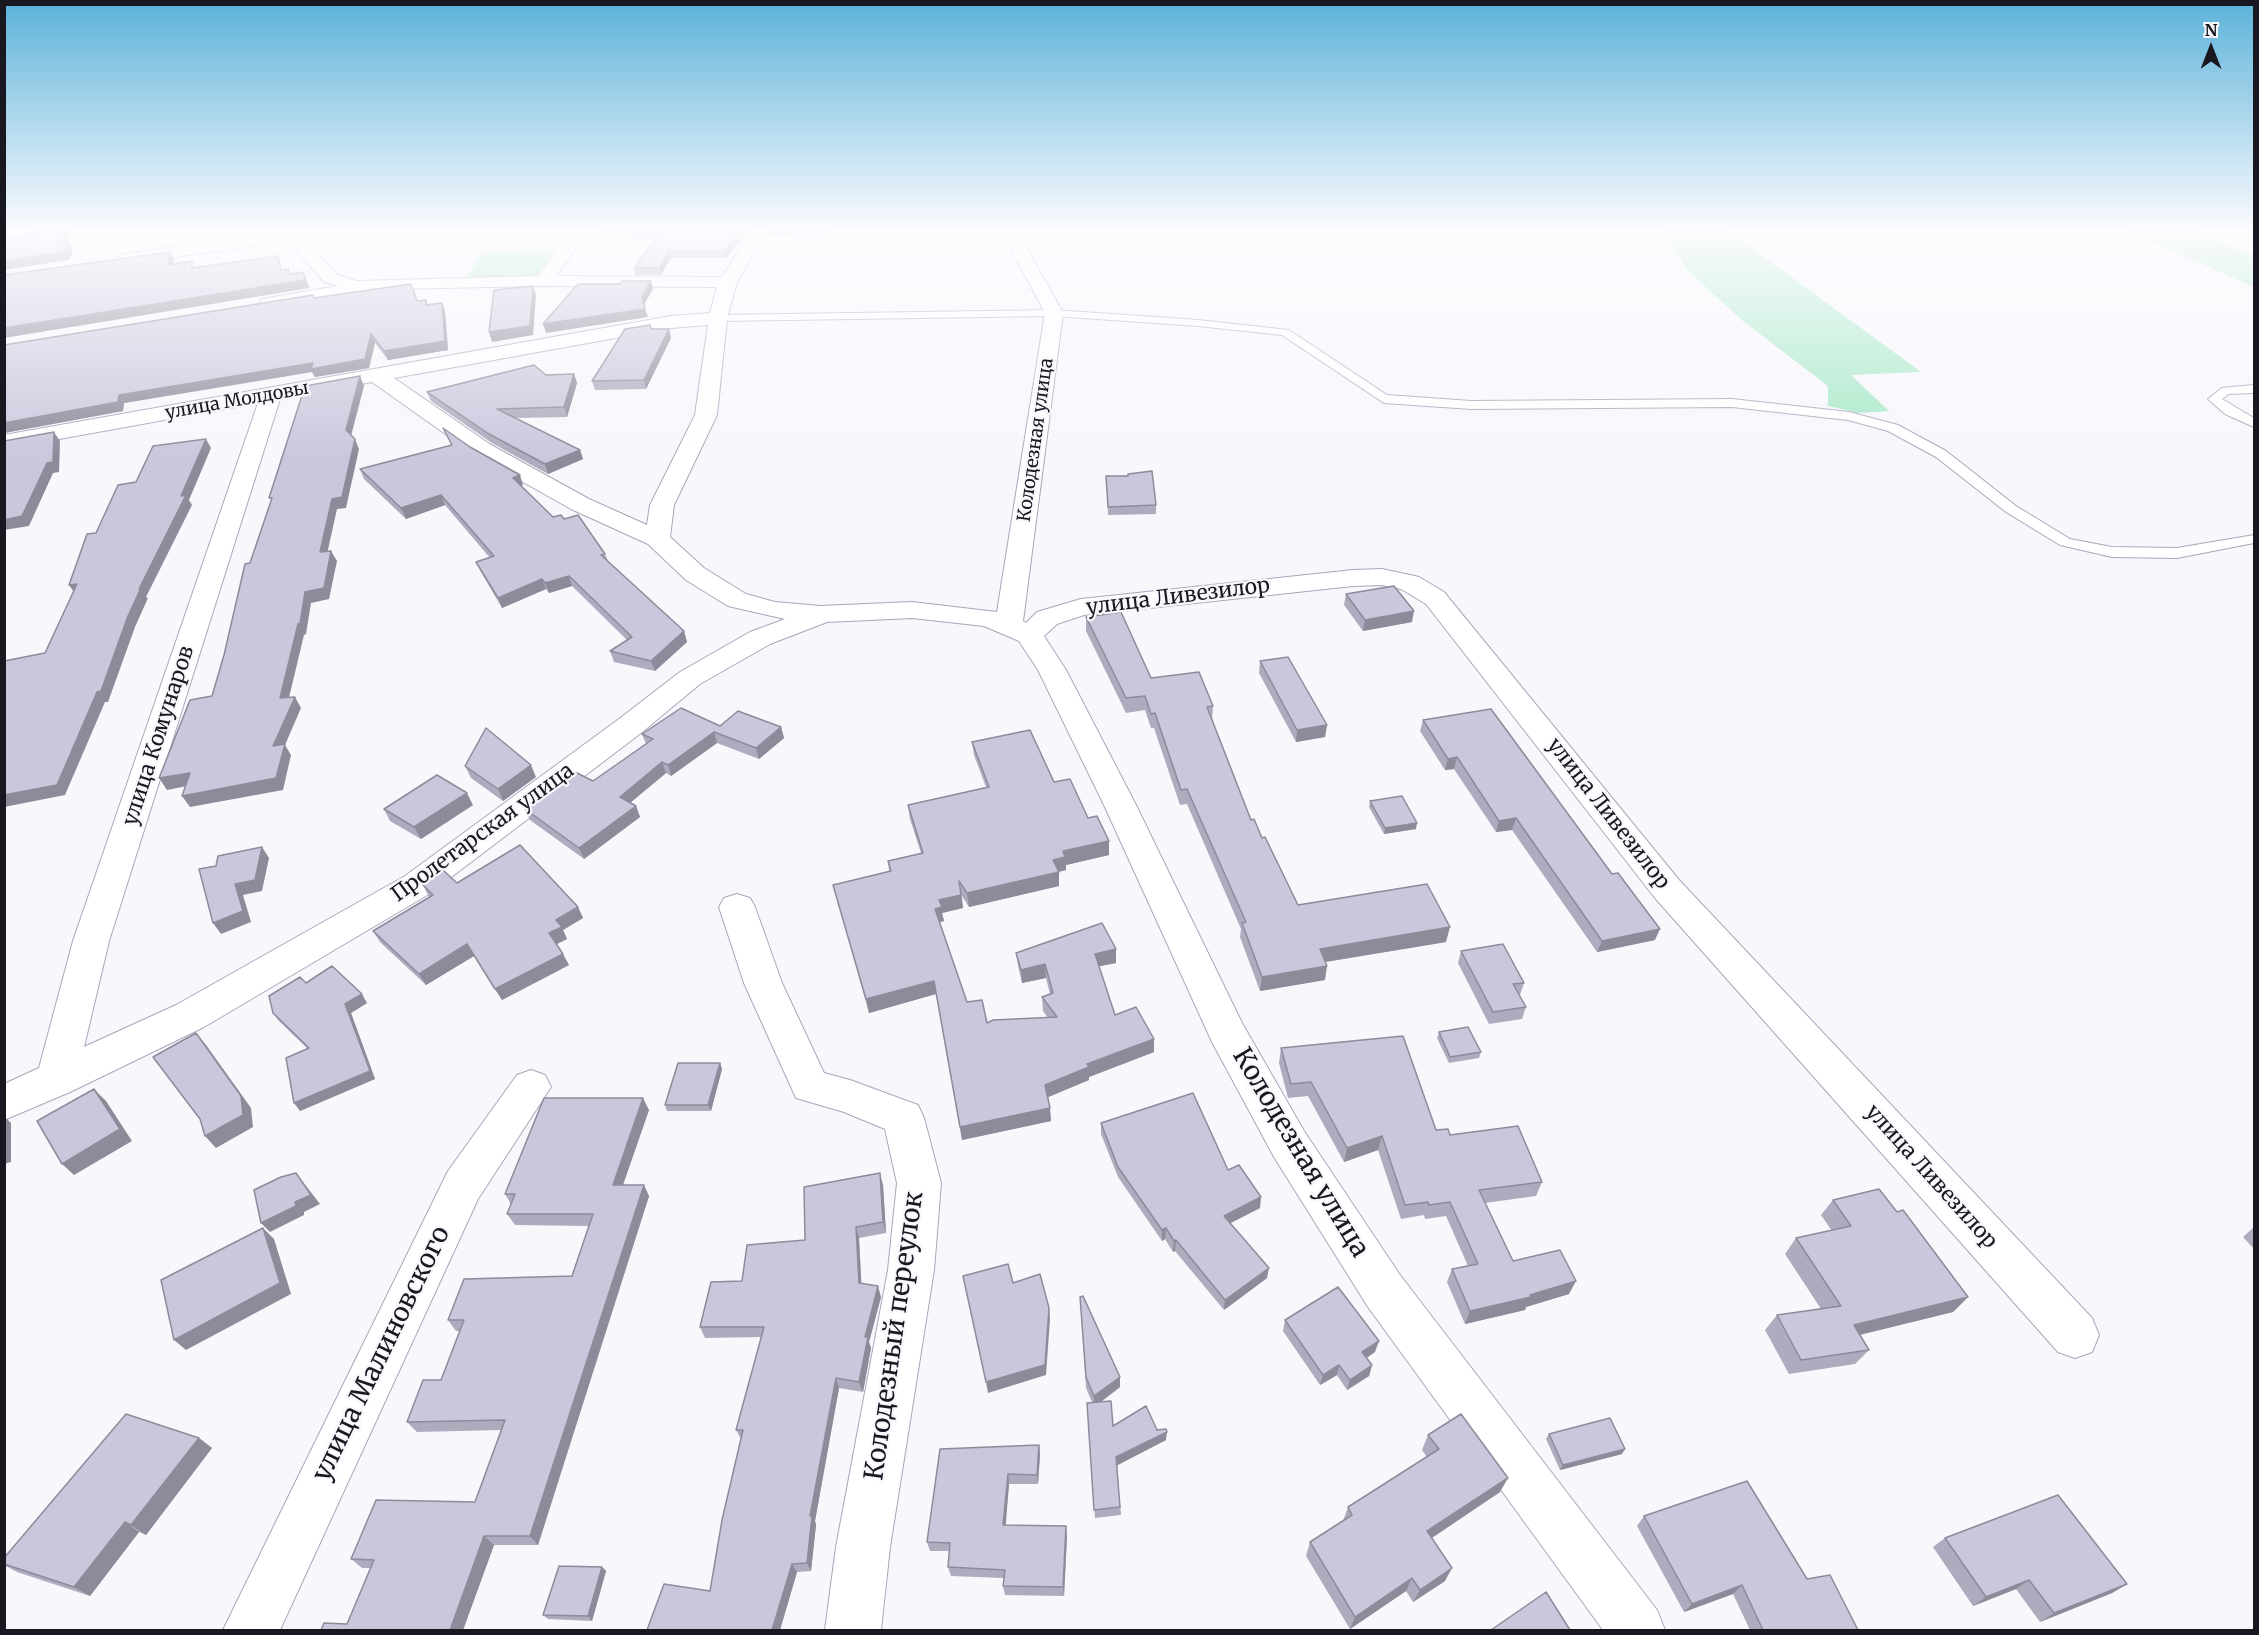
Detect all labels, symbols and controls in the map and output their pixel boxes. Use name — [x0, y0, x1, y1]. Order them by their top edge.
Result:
north arrow — [2181, 18, 2241, 78]
text: N — [2205, 20, 2217, 40]
street label: Колодезная улица — [1014, 357, 1058, 523]
street label: улица Молдовы — [164, 378, 310, 424]
street label: улица Ливезилор — [1085, 573, 1271, 621]
street label: улица Комунаров — [118, 643, 200, 829]
street label: улица Ливезилор — [1541, 733, 1675, 895]
street label: Пролетарская улица — [387, 758, 579, 908]
street label: Колодезная улица — [1225, 1043, 1375, 1263]
street label: улица Ливезилор — [1860, 1100, 2002, 1254]
street label: Колодезный переулок — [859, 1190, 931, 1482]
street label: улица Малиновского — [307, 1221, 457, 1487]

